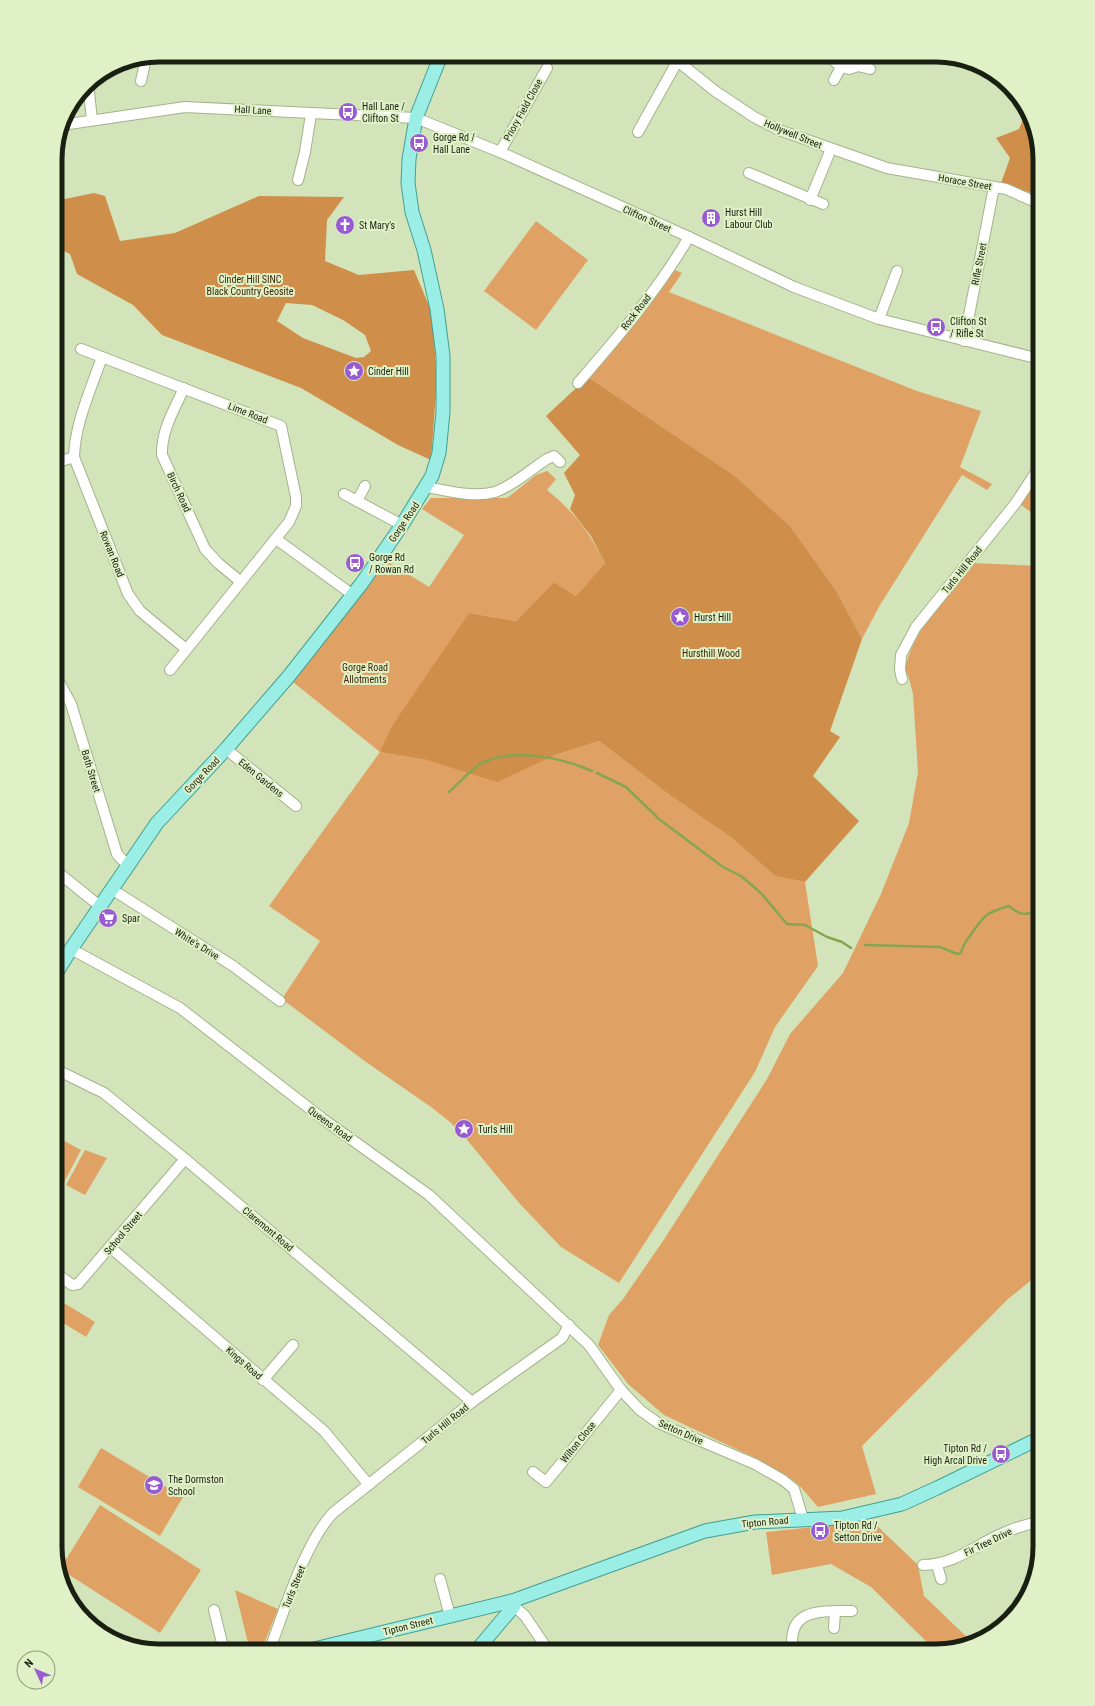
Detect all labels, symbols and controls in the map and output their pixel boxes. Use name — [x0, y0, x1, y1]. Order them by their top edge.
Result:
street label: Priory Field Close — [501, 77, 545, 143]
bus stop icon: Hall Lane / Clifton St — [337, 101, 359, 123]
place label: Hall Lane / Clifton St — [362, 101, 405, 124]
street label: Hall Lane — [234, 104, 272, 116]
street label: Hollywell Street — [762, 117, 824, 151]
bus stop icon: Gorge Rd / Hall Lane — [408, 132, 430, 154]
place label: Gorge Rd / Hall Lane — [433, 132, 475, 155]
street label: Horace Street — [938, 172, 993, 192]
street label: Clifton Street — [621, 203, 673, 235]
building icon: Hurst Hill Labour Club — [700, 207, 722, 229]
place label: Hurst Hill Labour Club — [725, 207, 772, 230]
church icon: St Mary's — [334, 214, 356, 236]
place label: St Mary's — [359, 220, 396, 231]
street label: Rifle Street — [969, 242, 989, 286]
park label: Cinder Hill SINC Black Country Geosite — [206, 274, 294, 297]
street label: Rock Road — [619, 292, 653, 332]
bus stop icon: Clifton St / Rifle St — [925, 316, 947, 338]
place label: Clifton St / Rifle St — [950, 316, 987, 339]
place icon: Cinder Hill — [343, 360, 365, 382]
place label: Cinder Hill — [368, 366, 409, 377]
street label: Lime Road — [227, 400, 269, 426]
street label: Birch Road — [165, 470, 193, 514]
street label: Gorge Road — [387, 500, 421, 544]
street label: Rowan Road — [98, 529, 126, 579]
street label: Turls Hill Road — [940, 544, 984, 596]
bus stop icon: Gorge Rd / Rowan Rd — [344, 552, 366, 574]
place label: Gorge Rd / Rowan Rd — [369, 552, 414, 575]
place icon: Hurst Hill — [669, 606, 691, 628]
place label: Hurst Hill — [694, 612, 731, 623]
park label: Hursthill Wood — [682, 648, 740, 659]
park label: Gorge Road Allotments — [342, 662, 388, 685]
street label: Bath Street — [79, 748, 103, 794]
street label: Gorge Road — [182, 755, 222, 795]
street label: Eden Gardens — [236, 757, 286, 800]
supermarket icon: Spar — [97, 907, 119, 929]
place label: Spar — [122, 913, 140, 924]
street label: White's Drive — [173, 926, 222, 962]
street label: Queens Road — [306, 1104, 354, 1144]
place icon: Turls Hill — [453, 1118, 475, 1140]
place label: Turls Hill — [478, 1124, 513, 1135]
street label: Claremont Road — [240, 1204, 296, 1254]
street label: School Street — [102, 1209, 144, 1257]
street label: Kings Road — [224, 1344, 264, 1382]
street label: Turls Hill Road — [419, 1402, 471, 1446]
street label: Setton Drive — [657, 1417, 705, 1447]
street label: Wilton Close — [558, 1419, 598, 1465]
place label: Tipton Rd / High Arcal Drive — [924, 1443, 987, 1466]
bus stop icon: Tipton Rd / High Arcal Drive — [990, 1443, 1012, 1465]
school or university icon: The Dormston School — [143, 1474, 165, 1496]
place label: The Dormston School — [168, 1474, 224, 1497]
street label: Tipton Road — [741, 1514, 789, 1530]
bus stop icon: Tipton Rd / Setton Drive — [809, 1520, 831, 1542]
place label: Tipton Rd / Setton Drive — [834, 1520, 882, 1543]
street label: Fir Tree Drive — [962, 1526, 1014, 1558]
street label: Turls Street — [280, 1564, 308, 1610]
street label: Tipton Street — [382, 1614, 434, 1637]
north arrow — [16, 1650, 56, 1690]
text: N — [22, 1656, 36, 1670]

